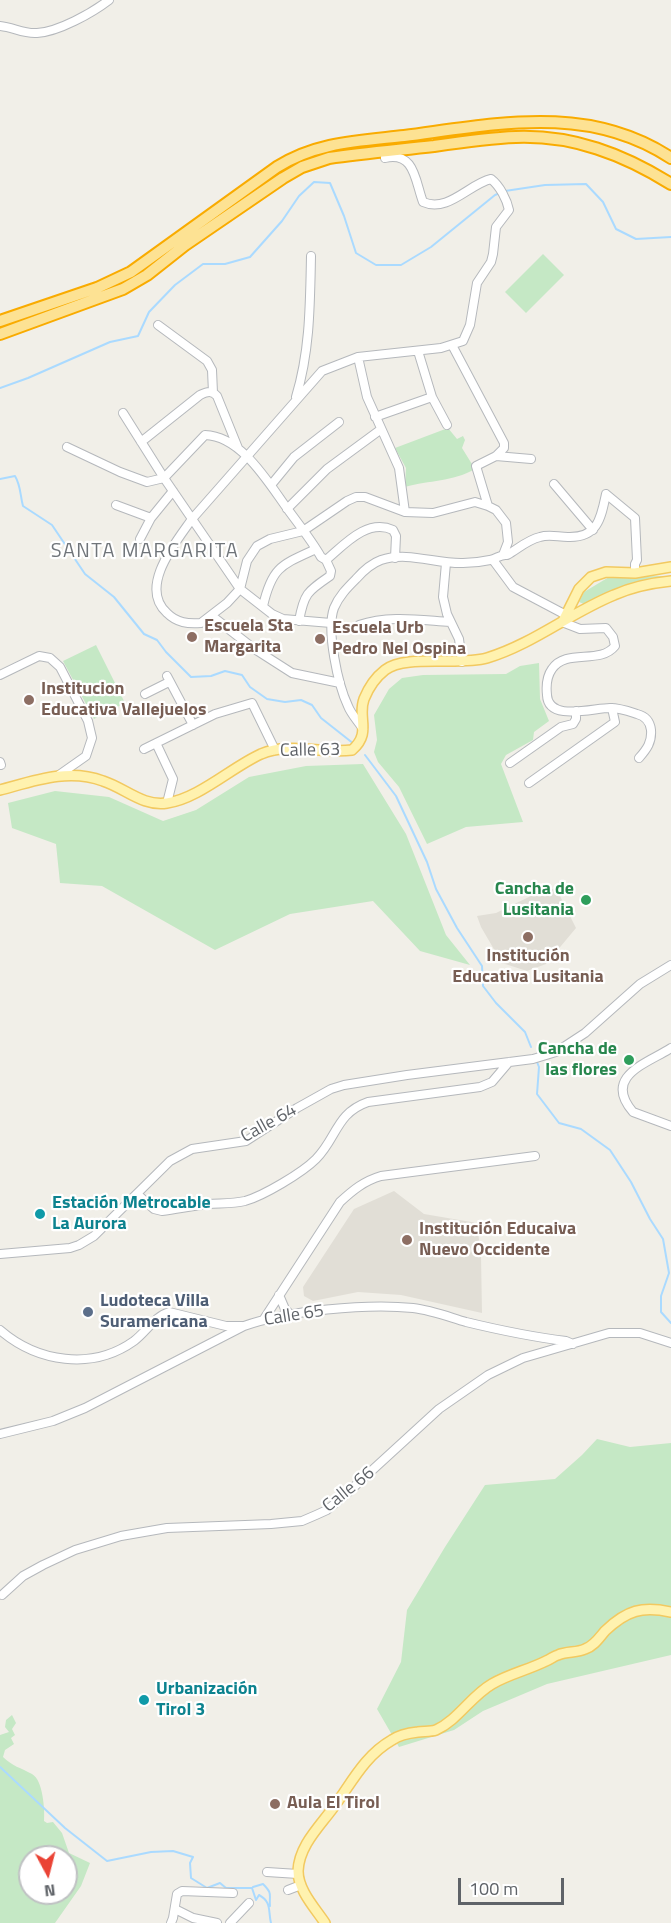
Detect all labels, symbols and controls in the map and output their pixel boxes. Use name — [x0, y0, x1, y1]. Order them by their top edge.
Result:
district label: SANTA MARGARITA — [51, 540, 239, 564]
place label: Escuela Sta Margarita — [204, 616, 293, 658]
place label: Escuela Urb Pedro Nel Ospina — [332, 618, 466, 660]
marker: Escuela Sta Margarita — [185, 630, 199, 644]
marker: Escuela Urb Pedro Nel Ospina — [313, 632, 327, 646]
place label: Institucion Educativa Vallejuelos — [41, 679, 206, 722]
marker: Institucion Educativa Vallejuelos — [22, 693, 36, 707]
street label: Calle 63 — [280, 740, 340, 762]
place label: Cancha de Lusitania — [495, 879, 574, 922]
marker: Cancha de Lusitania — [579, 893, 593, 907]
marker: Institución Educativa Lusitania — [521, 930, 535, 944]
place label: Institución Educativa Lusitania — [452, 946, 604, 988]
place label: Cancha de las flores — [538, 1039, 617, 1082]
marker: Cancha de las flores — [622, 1053, 636, 1067]
street label: Calle 64 — [237, 1100, 301, 1148]
place label: Estación Metrocable La Aurora — [52, 1193, 211, 1236]
marker: Estación Metrocable La Aurora — [33, 1207, 47, 1221]
place label: Institución Educaiva Nuevo Occidente — [419, 1219, 576, 1262]
marker: Institución Educaiva Nuevo Occidente — [400, 1233, 414, 1247]
place label: Ludoteca Villa Suramericana — [100, 1291, 209, 1334]
street label: Calle 65 — [263, 1301, 325, 1331]
marker: Ludoteca Villa Suramericana — [81, 1305, 95, 1319]
street label: Calle 66 — [319, 1463, 379, 1517]
place label: Urbanización Tirol 3 — [156, 1679, 258, 1722]
marker: Urbanización Tirol 3 — [137, 1693, 151, 1707]
place label: Aula El Tirol — [287, 1793, 380, 1815]
marker: Aula El Tirol — [268, 1797, 282, 1811]
north arrow — [18, 1845, 78, 1905]
scale bar — [461, 1866, 568, 1904]
text: 100 m — [469, 1875, 518, 1902]
text: N — [43, 1878, 57, 1903]

